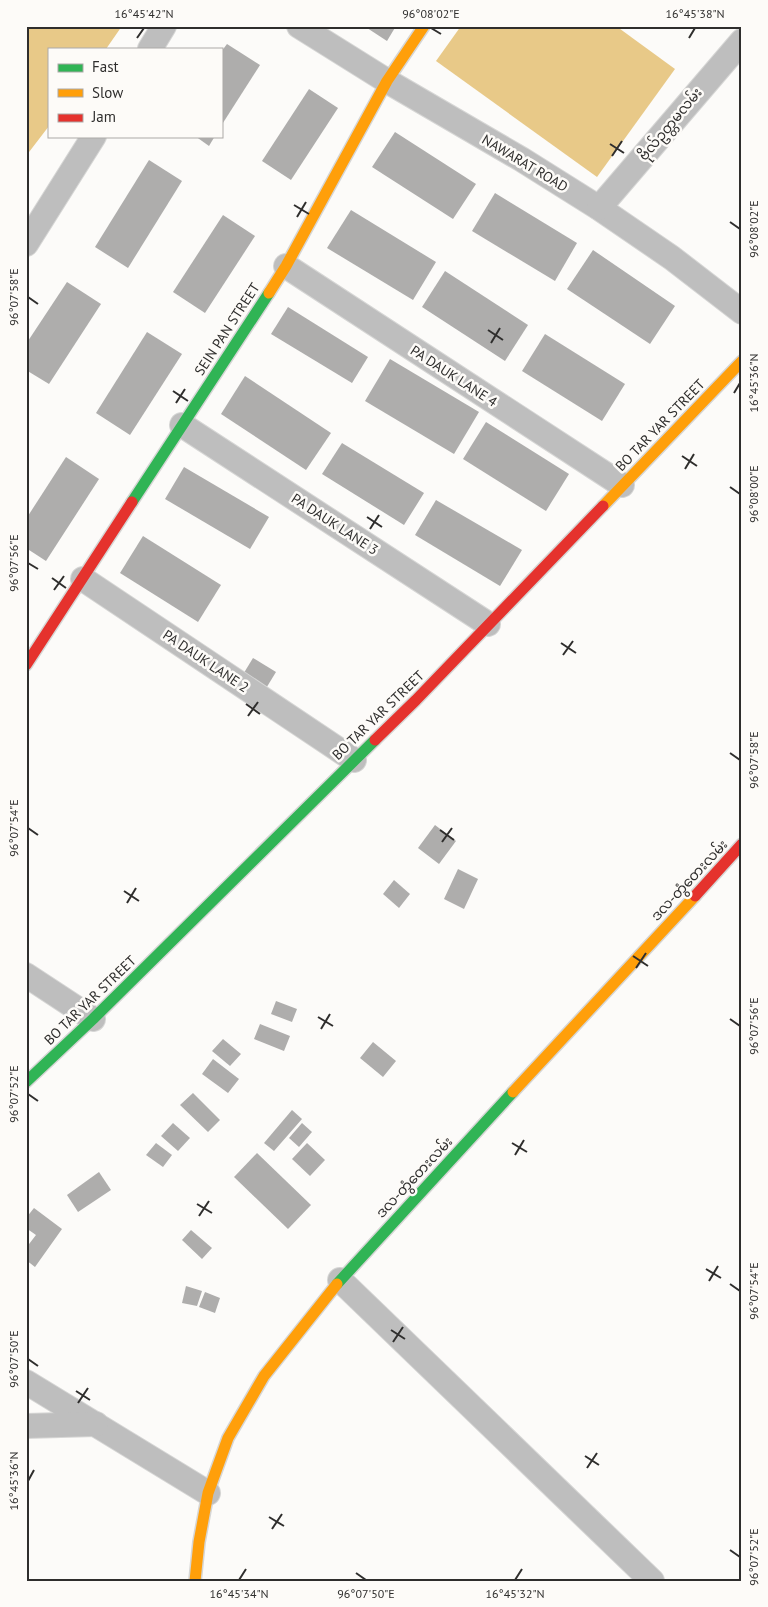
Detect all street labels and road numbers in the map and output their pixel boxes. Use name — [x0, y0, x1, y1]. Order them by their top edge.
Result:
street label: ဗိုလ်ဥတ္တမလမ်း — [633, 83, 708, 166]
street label: NAWARAT ROAD — [479, 130, 571, 196]
street label: SEIN PAN STREET — [190, 279, 264, 379]
street label: PA DAUK LANE 4 — [407, 341, 501, 411]
street label: BO TAR YAR STREET — [611, 375, 709, 475]
street label: PA DAUK LANE 3 — [288, 489, 382, 559]
street label: PA DAUK LANE 2 — [159, 626, 253, 696]
street label: BO TAR YAR STREET — [328, 666, 428, 764]
street label: ဒလ-တွံတေးလမ်း — [646, 835, 733, 926]
street label: BO TAR YAR STREET — [40, 951, 140, 1049]
street label: ဒလ-တွံတေးလမ်း — [371, 1132, 458, 1223]

